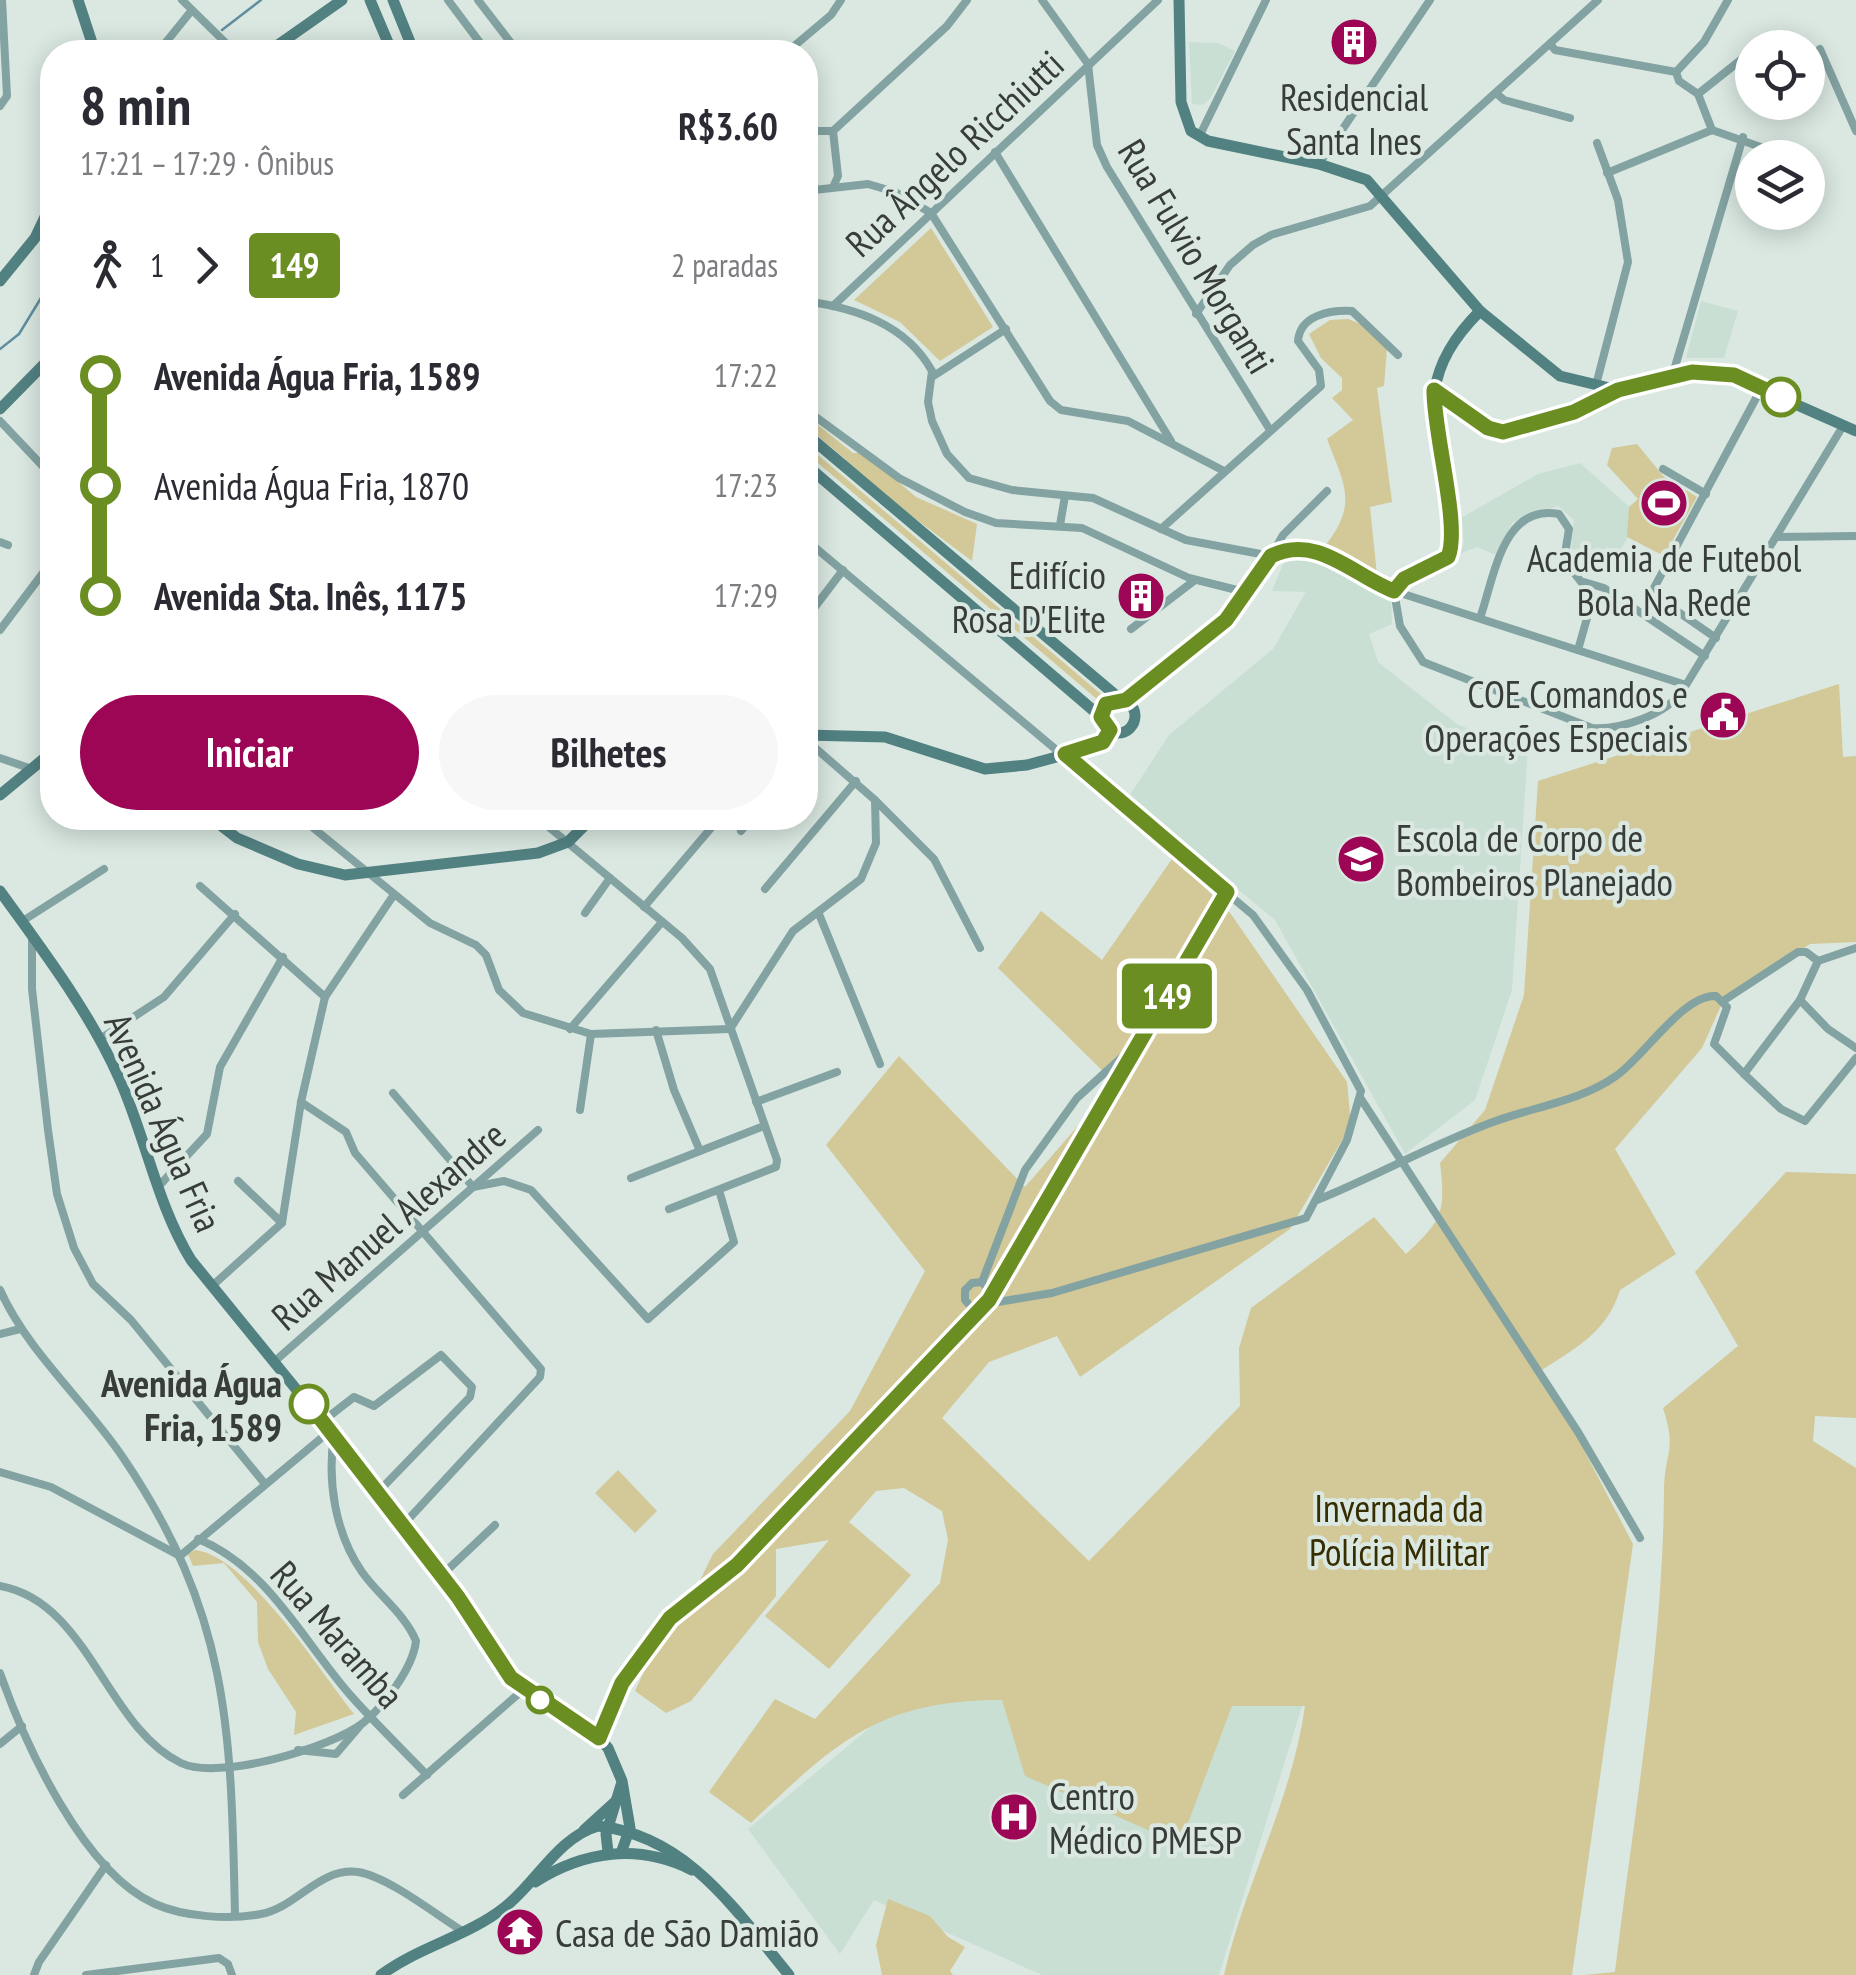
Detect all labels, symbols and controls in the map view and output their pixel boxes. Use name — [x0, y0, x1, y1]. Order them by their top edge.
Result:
building icon: Residencial Santa Ines — [1328, 16, 1380, 68]
map controls — [1735, 30, 1825, 230]
button: locate — [1735, 30, 1825, 120]
street label: Rua Ângelo Ricchiutti — [835, 39, 1073, 267]
text: 8 min — [80, 69, 191, 140]
place label: Residencial Santa Ines — [1280, 72, 1428, 165]
text: R$3.60 — [678, 101, 778, 150]
street label: Rua Fulvio Morganti — [1108, 130, 1286, 382]
button: layers — [1735, 140, 1825, 230]
text: 17:21 – 17:29 · Ônibus — [80, 142, 334, 184]
icon: walk — [80, 238, 135, 293]
icon: forward — [179, 238, 234, 293]
text: 149 — [269, 242, 320, 288]
text: 1 — [150, 244, 164, 286]
text: 2 paradas — [671, 244, 778, 286]
text: Avenida Água Fria, 1589 — [154, 351, 480, 400]
text: 17:22 — [714, 354, 778, 396]
unlabelled marker — [1762, 378, 1800, 416]
text: Avenida Água Fria, 1870 — [154, 461, 469, 510]
text: 17:23 — [714, 464, 778, 506]
sports icon: Academia de Futebol Bola Na Rede — [1638, 477, 1690, 529]
place label: Academia de Futebol Bola Na Rede — [1527, 533, 1801, 626]
place label: Edifício Rosa D'Elite — [952, 550, 1106, 643]
building icon: Edifício Rosa D'Elite — [1115, 570, 1167, 622]
text: Avenida Sta. Inês, 1175 — [154, 571, 467, 620]
text: 17:29 — [714, 574, 778, 616]
place label: COE Comandos e Operações Especiais — [1424, 669, 1688, 762]
public building icon: COE Comandos e Operações Especiais — [1697, 689, 1749, 741]
button: Iniciar — [80, 695, 419, 810]
button: Bilhetes — [439, 695, 778, 810]
place label: Escola de Corpo de Bombeiros Planejado — [1396, 813, 1673, 906]
school or university icon: Escola de Corpo de Bombeiros Planejado — [1335, 833, 1387, 885]
line badge: 149 — [1110, 964, 1224, 1028]
text: 149 — [1142, 973, 1192, 1019]
street label: Avenida Água Fria — [94, 1005, 234, 1239]
street label: Rua Manuel Alexandre — [261, 1110, 515, 1340]
place label: Avenida Água Fria, 1589 — [100, 1358, 282, 1451]
marker: Avenida Água Fria, 1589 — [290, 1385, 328, 1423]
park label: Invernada da Polícia Militar — [1309, 1483, 1490, 1576]
street label: Rua Maramba — [261, 1550, 415, 1718]
unlabelled marker — [527, 1687, 553, 1713]
place label: Centro Médico PMESP — [1049, 1771, 1242, 1864]
hospital icon: Centro Médico PMESP — [988, 1791, 1040, 1843]
temple icon: Casa de São Damião — [494, 1906, 546, 1958]
place label: Casa de São Damião — [555, 1908, 819, 1957]

